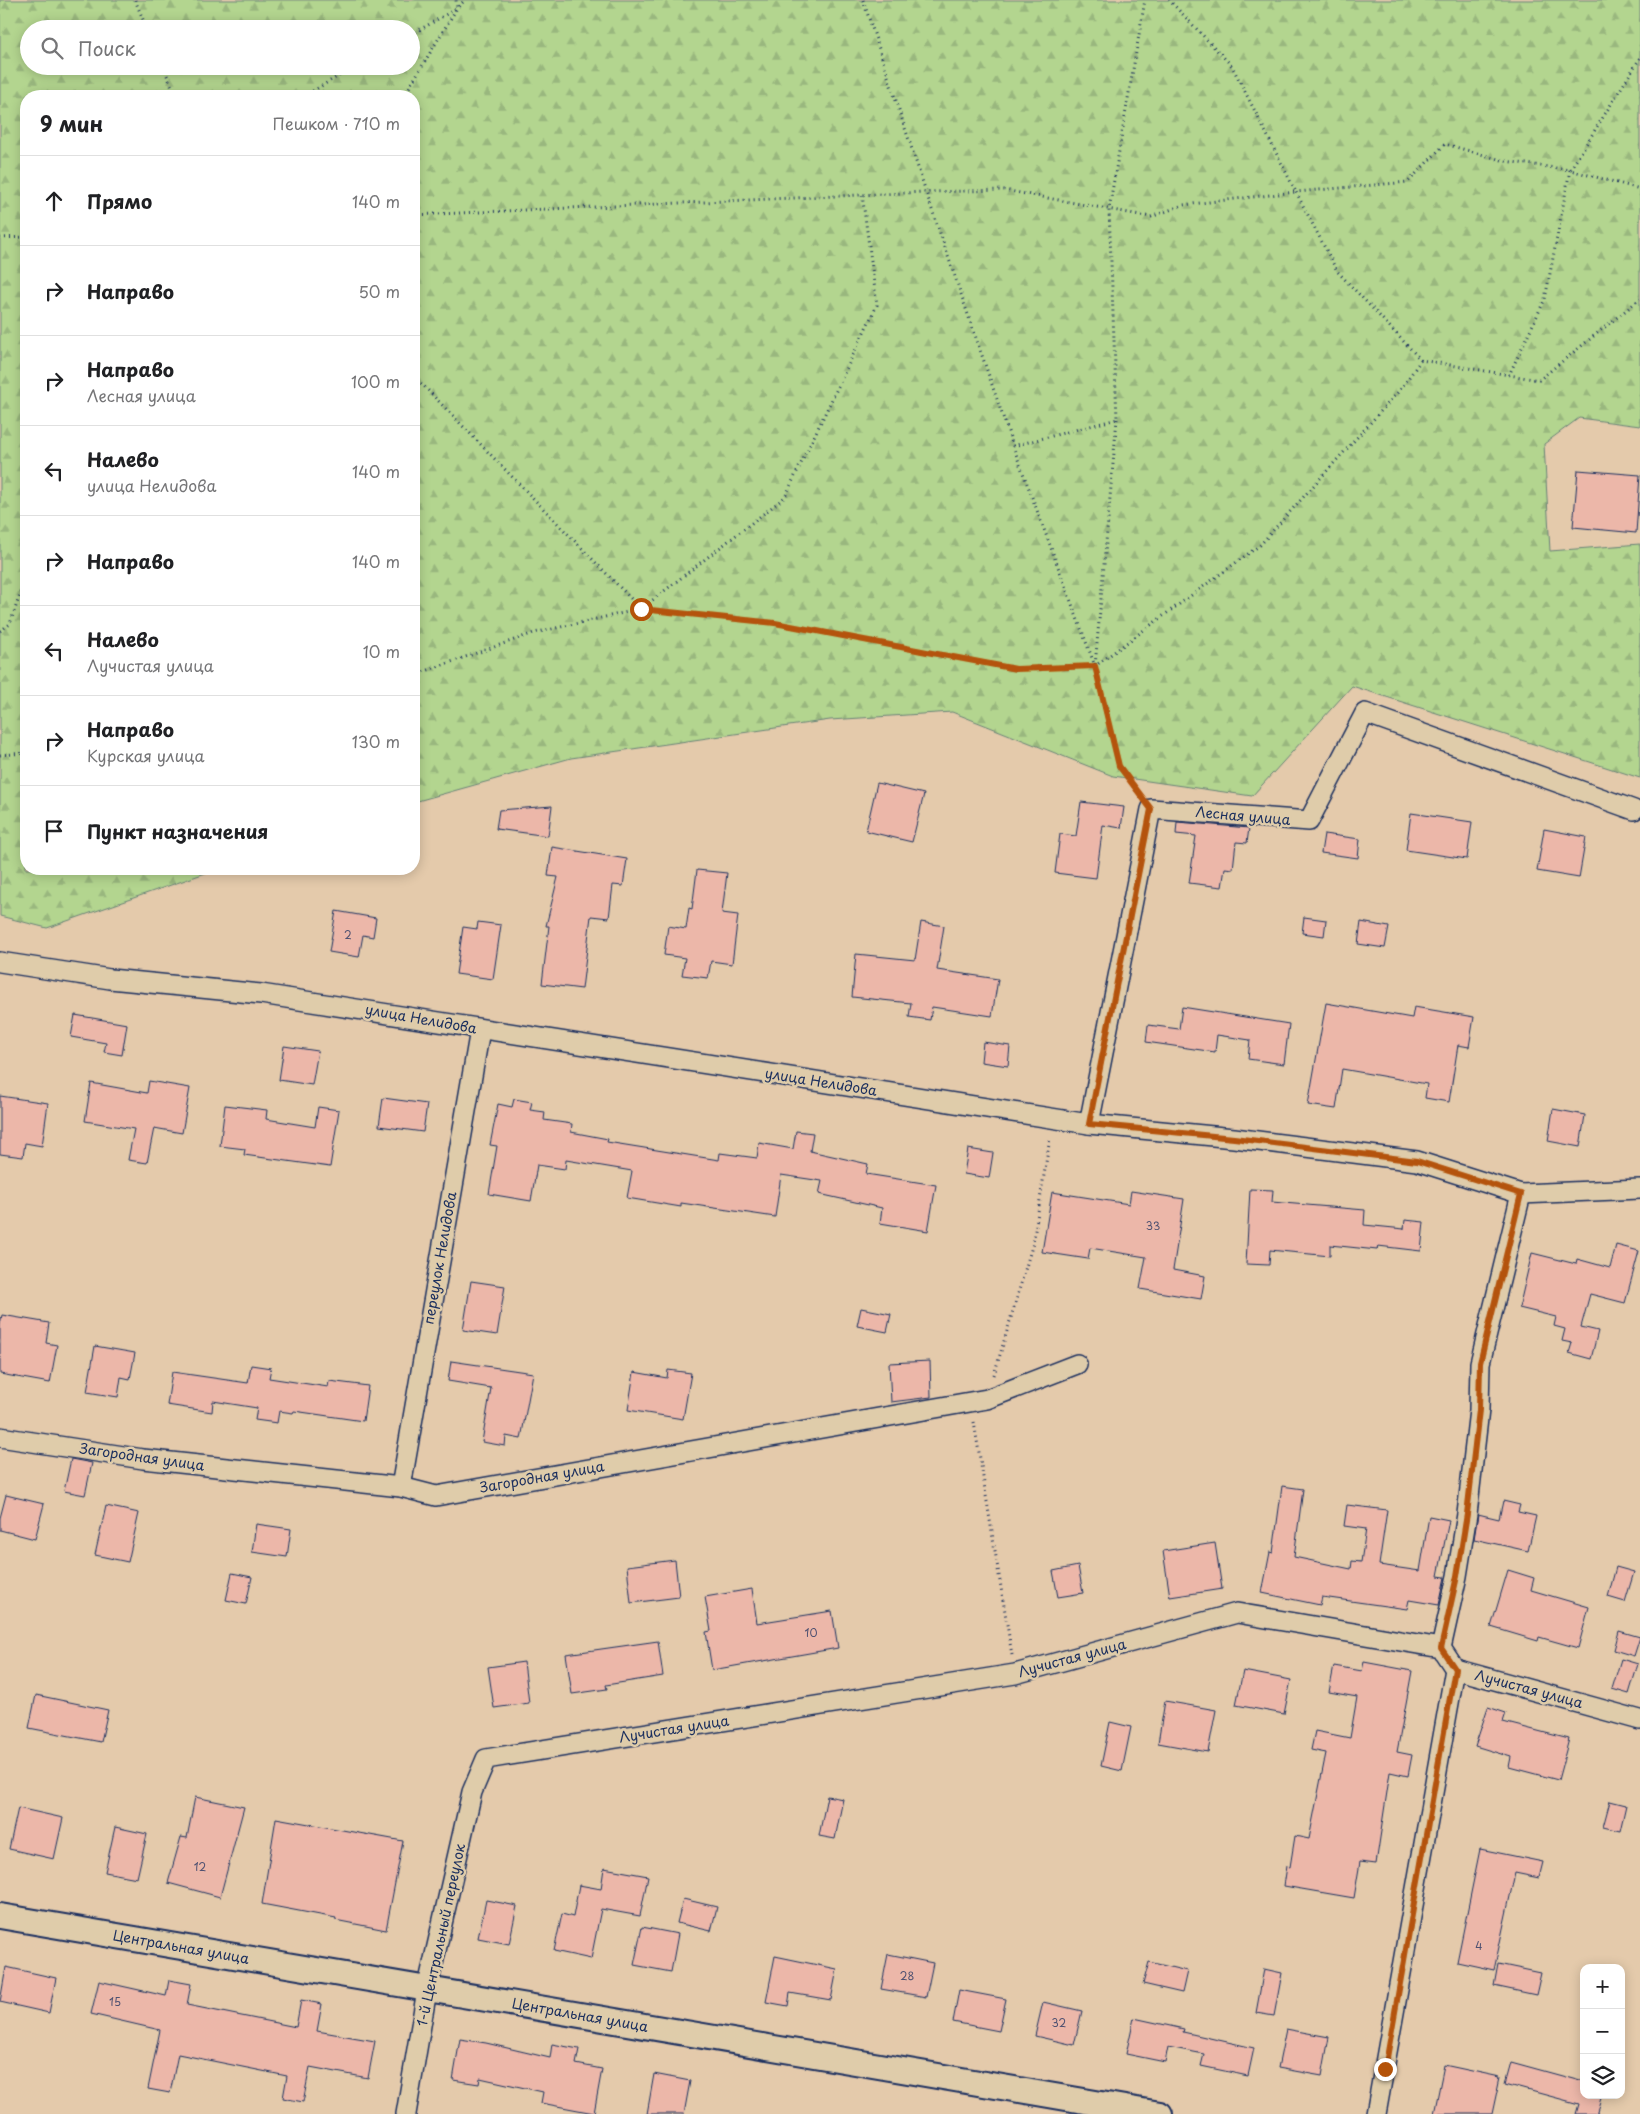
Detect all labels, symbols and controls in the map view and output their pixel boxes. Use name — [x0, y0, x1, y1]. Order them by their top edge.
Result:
search box — [20, 20, 420, 75]
icon: search — [38, 34, 66, 62]
text: Поиск — [78, 34, 136, 62]
text: 9 мин — [40, 107, 103, 139]
text: Пешком · 710 m — [273, 111, 400, 135]
icon: ahead — [40, 187, 68, 215]
text: Прямо — [87, 187, 152, 215]
text: 140 m — [352, 189, 400, 213]
icon: right — [40, 277, 68, 305]
text: Направо — [87, 277, 174, 305]
text: 50 m — [359, 279, 400, 303]
text: Направо — [87, 355, 174, 383]
icon: right — [40, 367, 68, 395]
text: 100 m — [351, 369, 400, 393]
text: Лесная улица — [87, 383, 196, 407]
text: Налево — [87, 445, 159, 473]
icon: left — [40, 457, 68, 485]
text: 140 m — [352, 459, 400, 483]
text: улица Нелидова — [87, 473, 216, 497]
icon: right — [40, 547, 68, 575]
text: Направо — [87, 547, 174, 575]
text: 140 m — [352, 549, 400, 573]
route start — [630, 598, 653, 621]
text: Налево — [87, 625, 159, 653]
icon: left — [40, 637, 68, 665]
text: 10 m — [363, 639, 400, 663]
text: Лучистая улица — [87, 653, 214, 677]
text: Направо — [87, 715, 174, 743]
icon: right — [40, 727, 68, 755]
text: 130 m — [352, 729, 400, 753]
text: Курская улица — [87, 743, 205, 767]
street label: Лесная улица — [1195, 801, 1292, 830]
icon: arrive — [40, 817, 68, 845]
text: Пункт назначения — [87, 817, 268, 845]
house number: 2 — [344, 926, 352, 943]
street label: улица Нелидова — [364, 998, 479, 1039]
street label: улица Нелидова — [764, 1062, 879, 1101]
street label: переулок Нелидова — [418, 1190, 462, 1326]
house number: 33 — [1146, 1217, 1160, 1234]
street label: Загородная улица — [78, 1437, 206, 1476]
street label: Загородная улица — [478, 1455, 606, 1498]
house number: 10 — [805, 1624, 817, 1641]
street label: Лучистая улица — [1016, 1633, 1128, 1682]
street label: Лучистая улица — [1473, 1664, 1586, 1713]
street label: Лучистая улица — [617, 1709, 731, 1748]
street label: 1-й Центральный переулок — [411, 1841, 470, 2028]
house number: 12 — [194, 1858, 207, 1875]
street label: Центральная улица — [111, 1924, 251, 1969]
house number: 4 — [1475, 1937, 1483, 1954]
map controls — [1580, 1964, 1625, 2099]
button: + — [1580, 1964, 1625, 2009]
house number: 28 — [900, 1967, 914, 1984]
street label: Центральная улица — [510, 1992, 650, 2037]
house number: 15 — [109, 1993, 121, 2010]
button: − — [1580, 2009, 1625, 2054]
house number: 32 — [1052, 2014, 1067, 2031]
button: layers — [1580, 2054, 1625, 2099]
route end — [1374, 2058, 1397, 2081]

